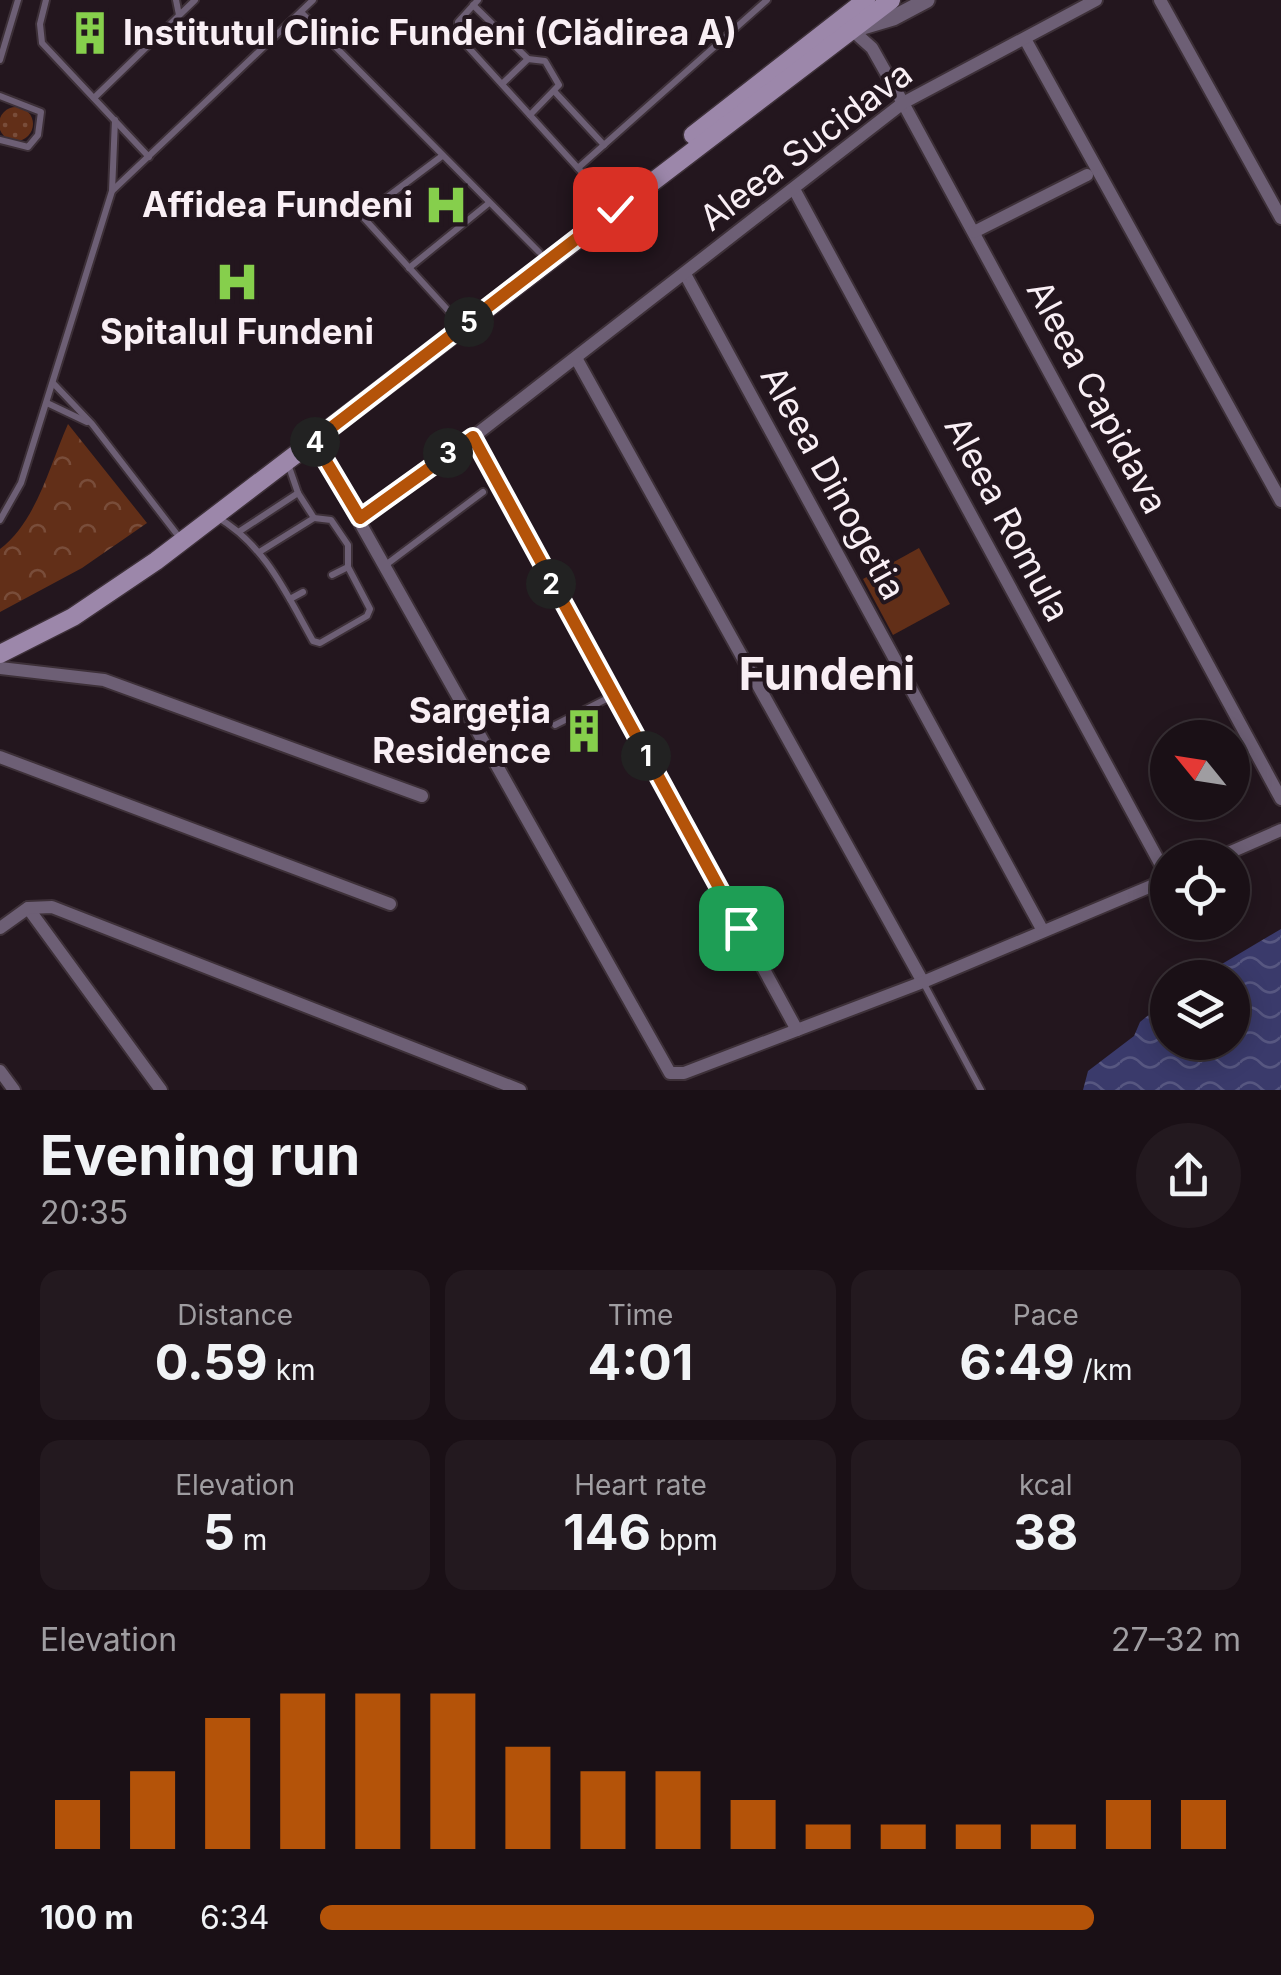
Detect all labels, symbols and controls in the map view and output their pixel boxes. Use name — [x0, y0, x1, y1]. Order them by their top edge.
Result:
building icon: Institutul Clinic Fundeni (Clădirea A) — [66, 9, 114, 57]
place label: Institutul Clinic Fundeni (Clădirea A) — [123, 11, 737, 53]
street label: Aleea Sucidava — [691, 52, 920, 239]
pin — [573, 167, 658, 252]
hospital icon: Affidea Fundeni — [422, 181, 470, 229]
icon: check — [588, 182, 643, 237]
place label: Affidea Fundeni — [142, 183, 413, 225]
hospital icon: Spitalul Fundeni — [213, 258, 261, 306]
street label: Aleea Capidava — [1019, 273, 1177, 520]
pin: 5 — [444, 297, 494, 347]
text: 5 — [460, 305, 478, 339]
place label: Spitalul Fundeni — [100, 310, 374, 352]
street label: Aleea Dinogetia — [752, 359, 915, 606]
street label: Aleea Romula — [936, 409, 1079, 628]
pin: 4 — [290, 417, 340, 467]
text: 4 — [306, 425, 324, 459]
pin: 3 — [423, 428, 473, 478]
text: 3 — [439, 436, 457, 470]
pin: 2 — [526, 559, 576, 609]
text: 2 — [542, 567, 560, 601]
district label: Fundeni — [739, 646, 915, 701]
place label: Sargeția Residence — [372, 689, 551, 771]
building icon: Sargeția Residence — [560, 707, 608, 755]
north arrow — [1150, 720, 1250, 820]
map controls — [1150, 720, 1250, 1060]
pin: 1 — [621, 731, 671, 781]
text: 1 — [640, 739, 652, 773]
button: locate — [1150, 840, 1250, 940]
pin — [699, 886, 784, 971]
icon: arrive — [714, 901, 769, 956]
button: layers — [1150, 960, 1250, 1060]
text: Evening run — [40, 1122, 360, 1188]
button: share — [1136, 1123, 1241, 1228]
text: 20:35 — [40, 1193, 128, 1232]
text: Distance — [177, 1298, 293, 1332]
text: Time — [608, 1298, 673, 1332]
text: Pace — [1013, 1298, 1079, 1332]
text: 0.59 — [155, 1332, 268, 1392]
text: 4:01 — [588, 1332, 693, 1392]
text: 6:49 — [959, 1332, 1075, 1392]
text: km — [268, 1353, 316, 1387]
text: /km — [1075, 1353, 1132, 1387]
text: Elevation — [175, 1468, 295, 1502]
text: Heart rate — [574, 1468, 707, 1502]
text: kcal — [1019, 1468, 1073, 1502]
text: 5 — [203, 1502, 235, 1562]
text: 146 — [563, 1502, 651, 1562]
text: 38 — [1013, 1502, 1078, 1562]
text: m — [235, 1523, 267, 1557]
text: bpm — [651, 1523, 718, 1557]
text: Elevation — [40, 1620, 177, 1659]
text: 27–32 m — [1111, 1620, 1241, 1659]
text: 100 m — [40, 1898, 134, 1937]
text: 6:34 — [200, 1898, 270, 1937]

